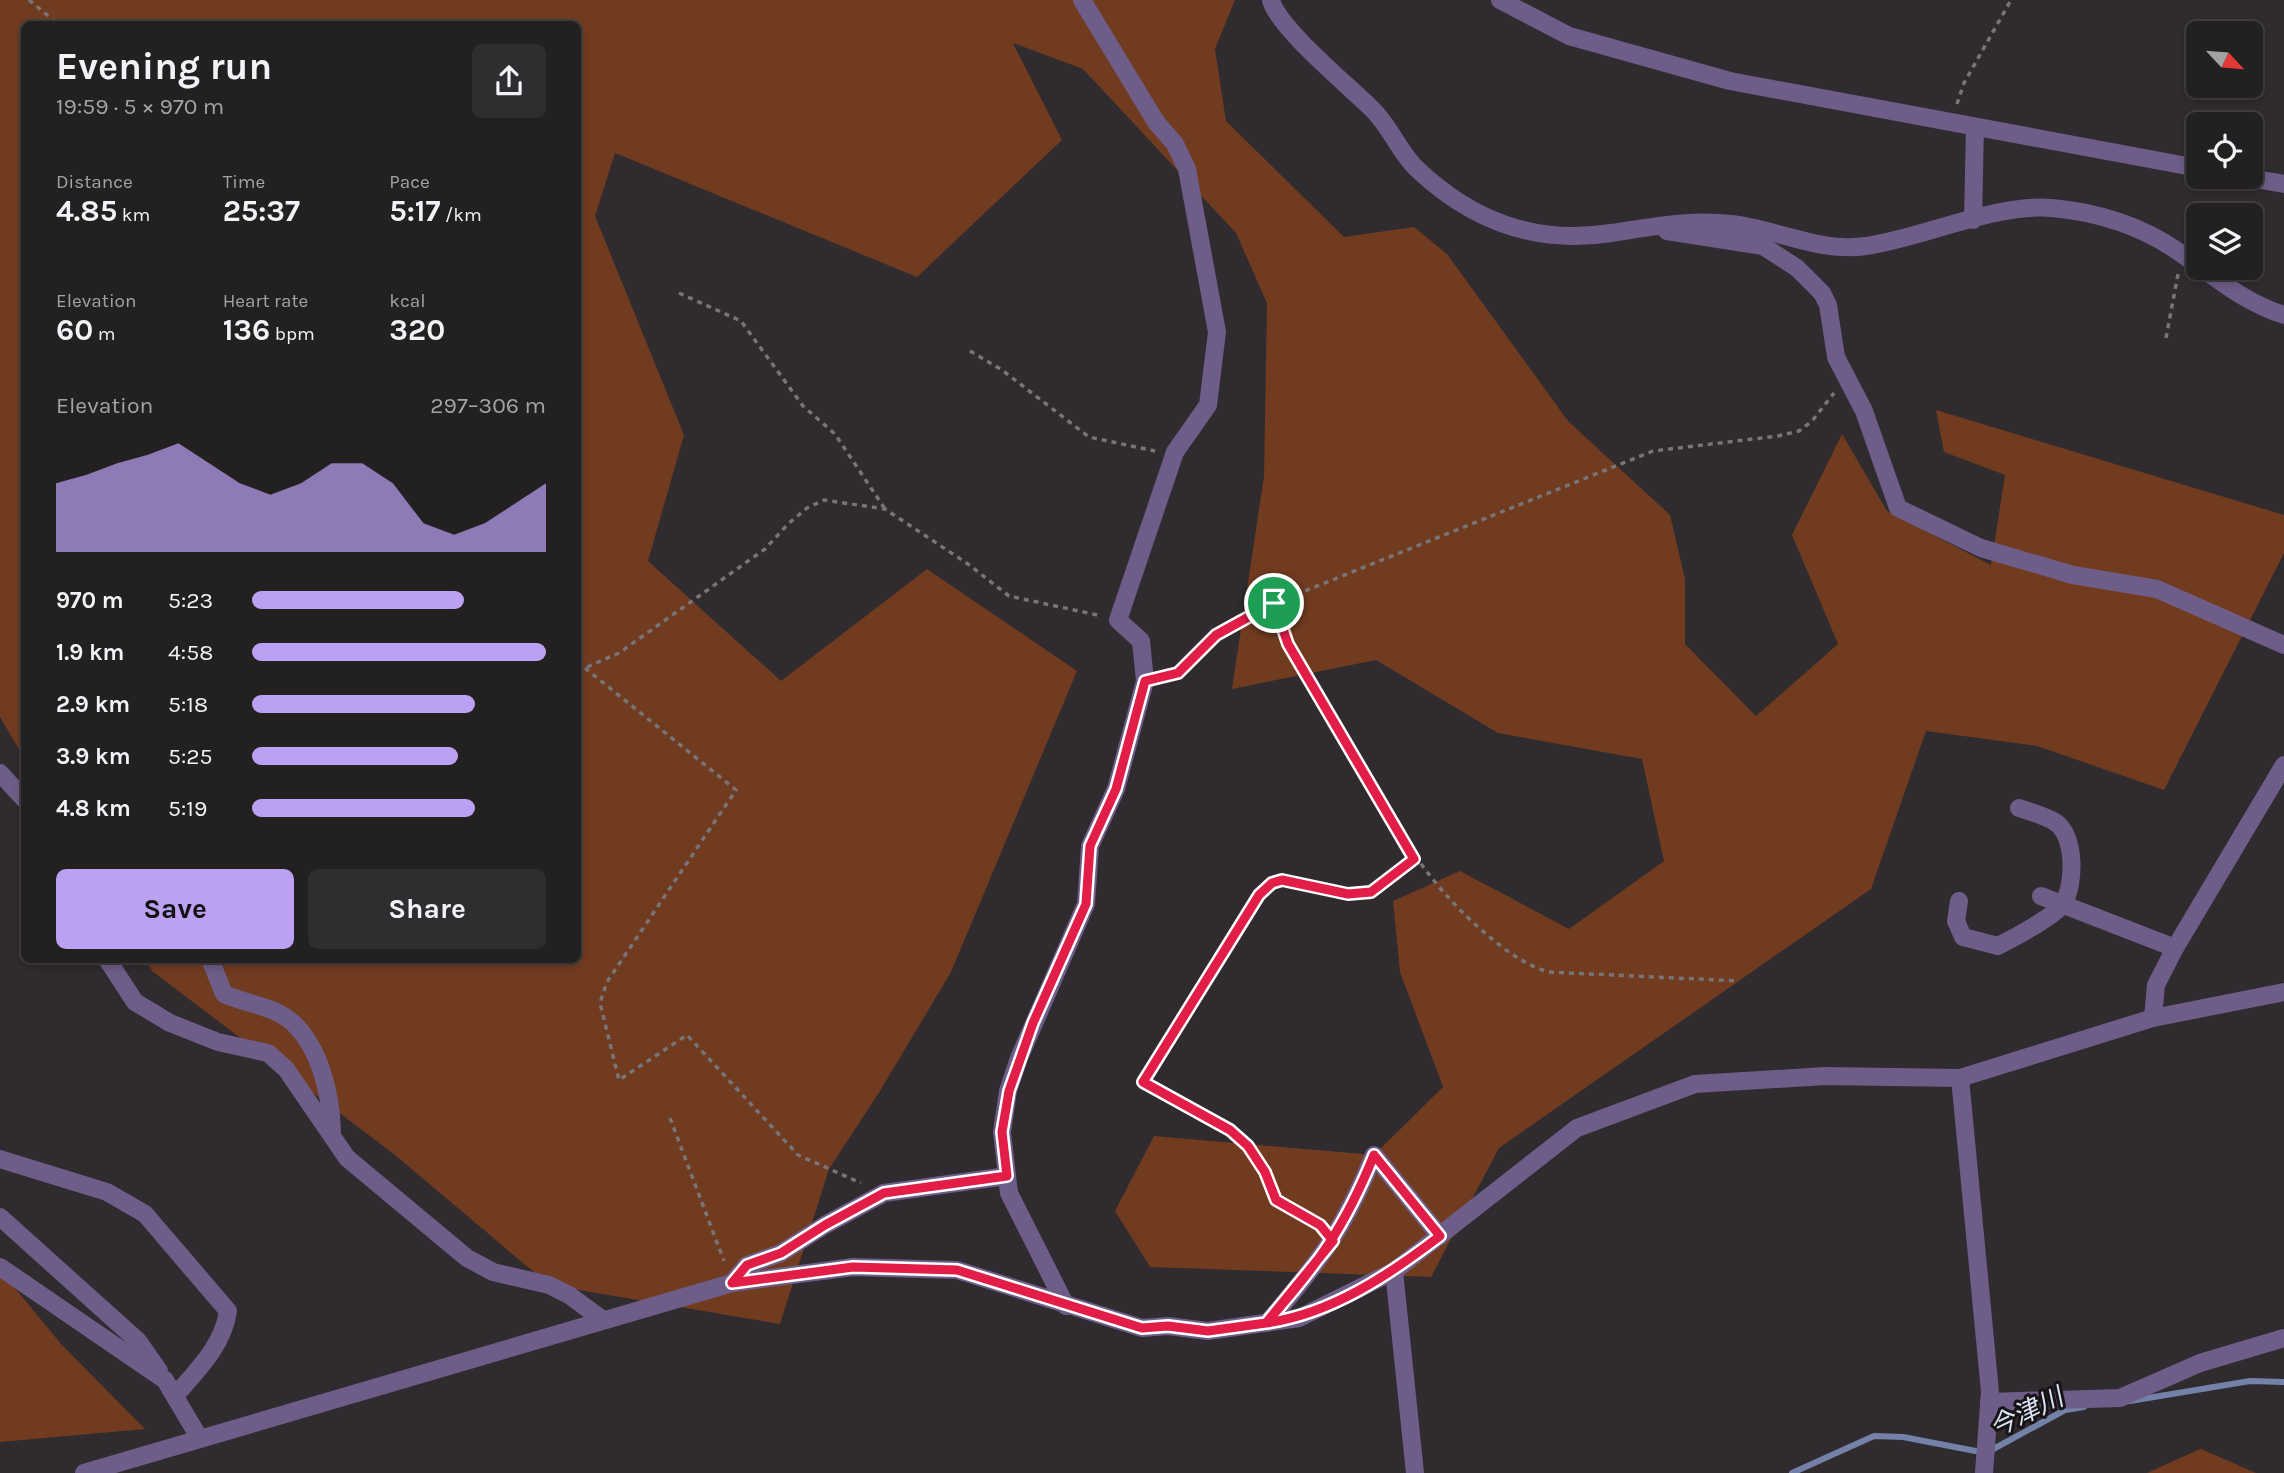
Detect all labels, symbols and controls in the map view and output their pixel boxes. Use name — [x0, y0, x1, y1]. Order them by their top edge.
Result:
north arrow — [2186, 21, 2263, 98]
map controls — [2186, 21, 2263, 280]
text: Evening run — [56, 44, 272, 89]
button: share — [472, 44, 546, 118]
text: 19:59 · 5 × 970 m — [56, 93, 224, 120]
button: locate — [2186, 112, 2263, 189]
text: Distance — [56, 171, 133, 193]
text: Time — [223, 171, 265, 193]
text: Pace — [389, 171, 430, 193]
text: 4.85 — [56, 193, 117, 229]
text: 25:37 — [223, 193, 300, 229]
text: 5:17 — [389, 193, 441, 229]
button: layers — [2186, 203, 2263, 280]
text: km — [117, 204, 150, 226]
text: /km — [441, 204, 482, 226]
text: Elevation — [56, 290, 136, 312]
text: Heart rate — [223, 290, 308, 312]
text: kcal — [389, 290, 426, 312]
text: 60 — [56, 312, 93, 348]
text: 136 — [223, 312, 270, 348]
text: 320 — [389, 312, 445, 348]
text: m — [93, 323, 115, 345]
text: bpm — [270, 323, 315, 345]
text: Elevation — [56, 392, 153, 419]
text: 297–306 m — [430, 392, 546, 419]
pin — [1244, 573, 1304, 633]
icon: arrive — [1255, 584, 1293, 622]
text: 970 m — [56, 587, 124, 614]
text: 5:23 — [168, 587, 213, 614]
text: 1.9 km — [56, 639, 124, 666]
text: 4:58 — [168, 639, 213, 666]
text: 2.9 km — [56, 691, 130, 718]
text: 5:18 — [168, 691, 208, 718]
text: 3.9 km — [56, 743, 131, 770]
text: 5:25 — [168, 743, 213, 770]
text: 4.8 km — [56, 795, 131, 822]
text: 5:19 — [168, 795, 207, 822]
button: Save — [56, 869, 294, 949]
button: Share — [308, 869, 546, 949]
water label: 今津川 — [1984, 1380, 2071, 1443]

